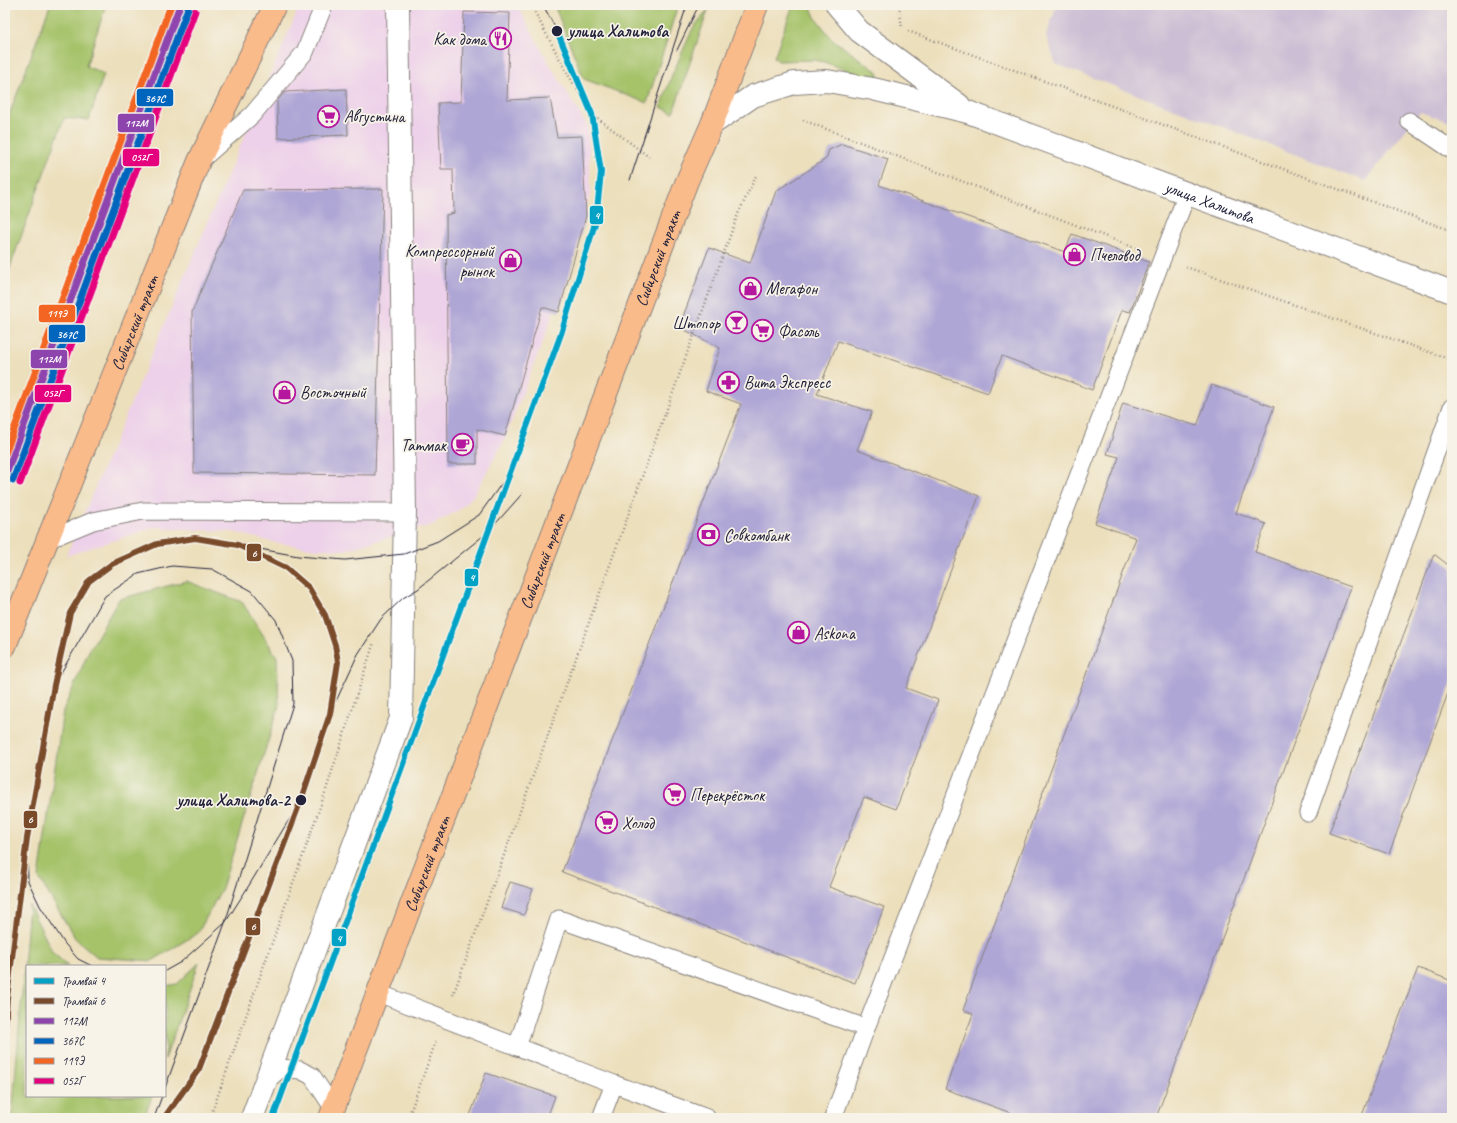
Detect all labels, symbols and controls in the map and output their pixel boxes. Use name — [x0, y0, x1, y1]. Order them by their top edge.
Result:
place label: улица Халитова — [566, 21, 669, 42]
marker: улица Халитова — [550, 24, 564, 38]
restaurant icon: Как дома — [488, 26, 514, 52]
place label: Как дома — [433, 29, 488, 50]
line badge: 367С — [136, 88, 174, 107]
text: 367С — [145, 91, 167, 105]
supermarket icon: Августина — [316, 103, 342, 129]
place label: Августина — [344, 106, 407, 127]
line badge: 112М — [117, 113, 155, 133]
text: 112М — [125, 116, 149, 130]
line badge: 052Г — [122, 148, 160, 167]
text: 052Г — [131, 150, 154, 164]
street label: улица Халитова — [1161, 176, 1259, 229]
line badge: 4 — [589, 205, 604, 225]
street label: Сибирский тракт — [630, 206, 686, 309]
text: 4 — [595, 208, 602, 222]
place label: Компрессорный рынок — [405, 241, 496, 282]
shop icon: Пчеловод — [1062, 242, 1088, 268]
place label: Пчеловод — [1090, 245, 1141, 266]
shop icon: Компрессорный рынок — [497, 248, 523, 274]
street label: Сибирский тракт — [106, 271, 164, 374]
shop icon: Мегафон — [738, 275, 764, 301]
place label: Мегафон — [766, 278, 819, 299]
line badge: 119Э — [38, 304, 76, 323]
text: 119Э — [47, 306, 69, 320]
bar icon: Штопор — [723, 310, 749, 336]
place label: Штопор — [672, 313, 722, 334]
supermarket icon: Фасоль — [749, 318, 775, 344]
place label: Фасоль — [778, 321, 820, 342]
line badge: 367С — [48, 324, 86, 343]
text: 367С — [57, 327, 79, 341]
line badge: 112М — [30, 349, 68, 369]
text: 112М — [38, 352, 62, 366]
pharmacy icon: Вита Экспресс — [716, 369, 742, 395]
place label: Вита Экспресс — [744, 372, 831, 393]
shop icon: Восточный — [272, 379, 298, 405]
place label: Восточный — [300, 382, 367, 403]
line badge: 052Г — [34, 384, 72, 403]
text: 052Г — [43, 386, 66, 400]
cafe icon: Татмак — [449, 432, 475, 458]
place label: Татмак — [401, 435, 448, 456]
street label: Сибирский тракт — [515, 509, 571, 612]
bank icon: Совкомбанк — [696, 522, 722, 548]
place label: Совкомбанк — [724, 525, 791, 546]
line badge: 6 — [246, 543, 262, 562]
text: 6 — [251, 546, 257, 560]
line badge: 4 — [464, 568, 479, 587]
text: 4 — [470, 570, 477, 584]
shop icon: Askona — [786, 620, 812, 646]
place label: Askona — [814, 623, 856, 644]
supermarket icon: Перекрёсток — [661, 782, 687, 808]
place label: Перекрёсток — [690, 785, 766, 806]
place label: улица Халитова-2 — [175, 790, 291, 811]
marker: улица Халитова-2 — [294, 793, 308, 807]
line badge: 6 — [23, 810, 38, 829]
supermarket icon: Холод — [593, 810, 619, 836]
text: 6 — [27, 812, 33, 826]
street label: Сибирский тракт — [400, 812, 455, 915]
place label: Холод — [622, 813, 655, 834]
line badge: 6 — [245, 917, 261, 936]
text: 6 — [250, 919, 256, 933]
line badge: 4 — [331, 928, 347, 947]
text: 4 — [337, 931, 344, 945]
legend — [26, 965, 166, 1097]
text: Трамвай 4 — [62, 973, 107, 989]
text: Трамвай 6 — [62, 993, 106, 1009]
text: 112М — [62, 1013, 88, 1029]
text: 367С — [62, 1033, 85, 1049]
text: 119Э — [62, 1053, 85, 1069]
text: 052Г — [62, 1073, 86, 1089]

